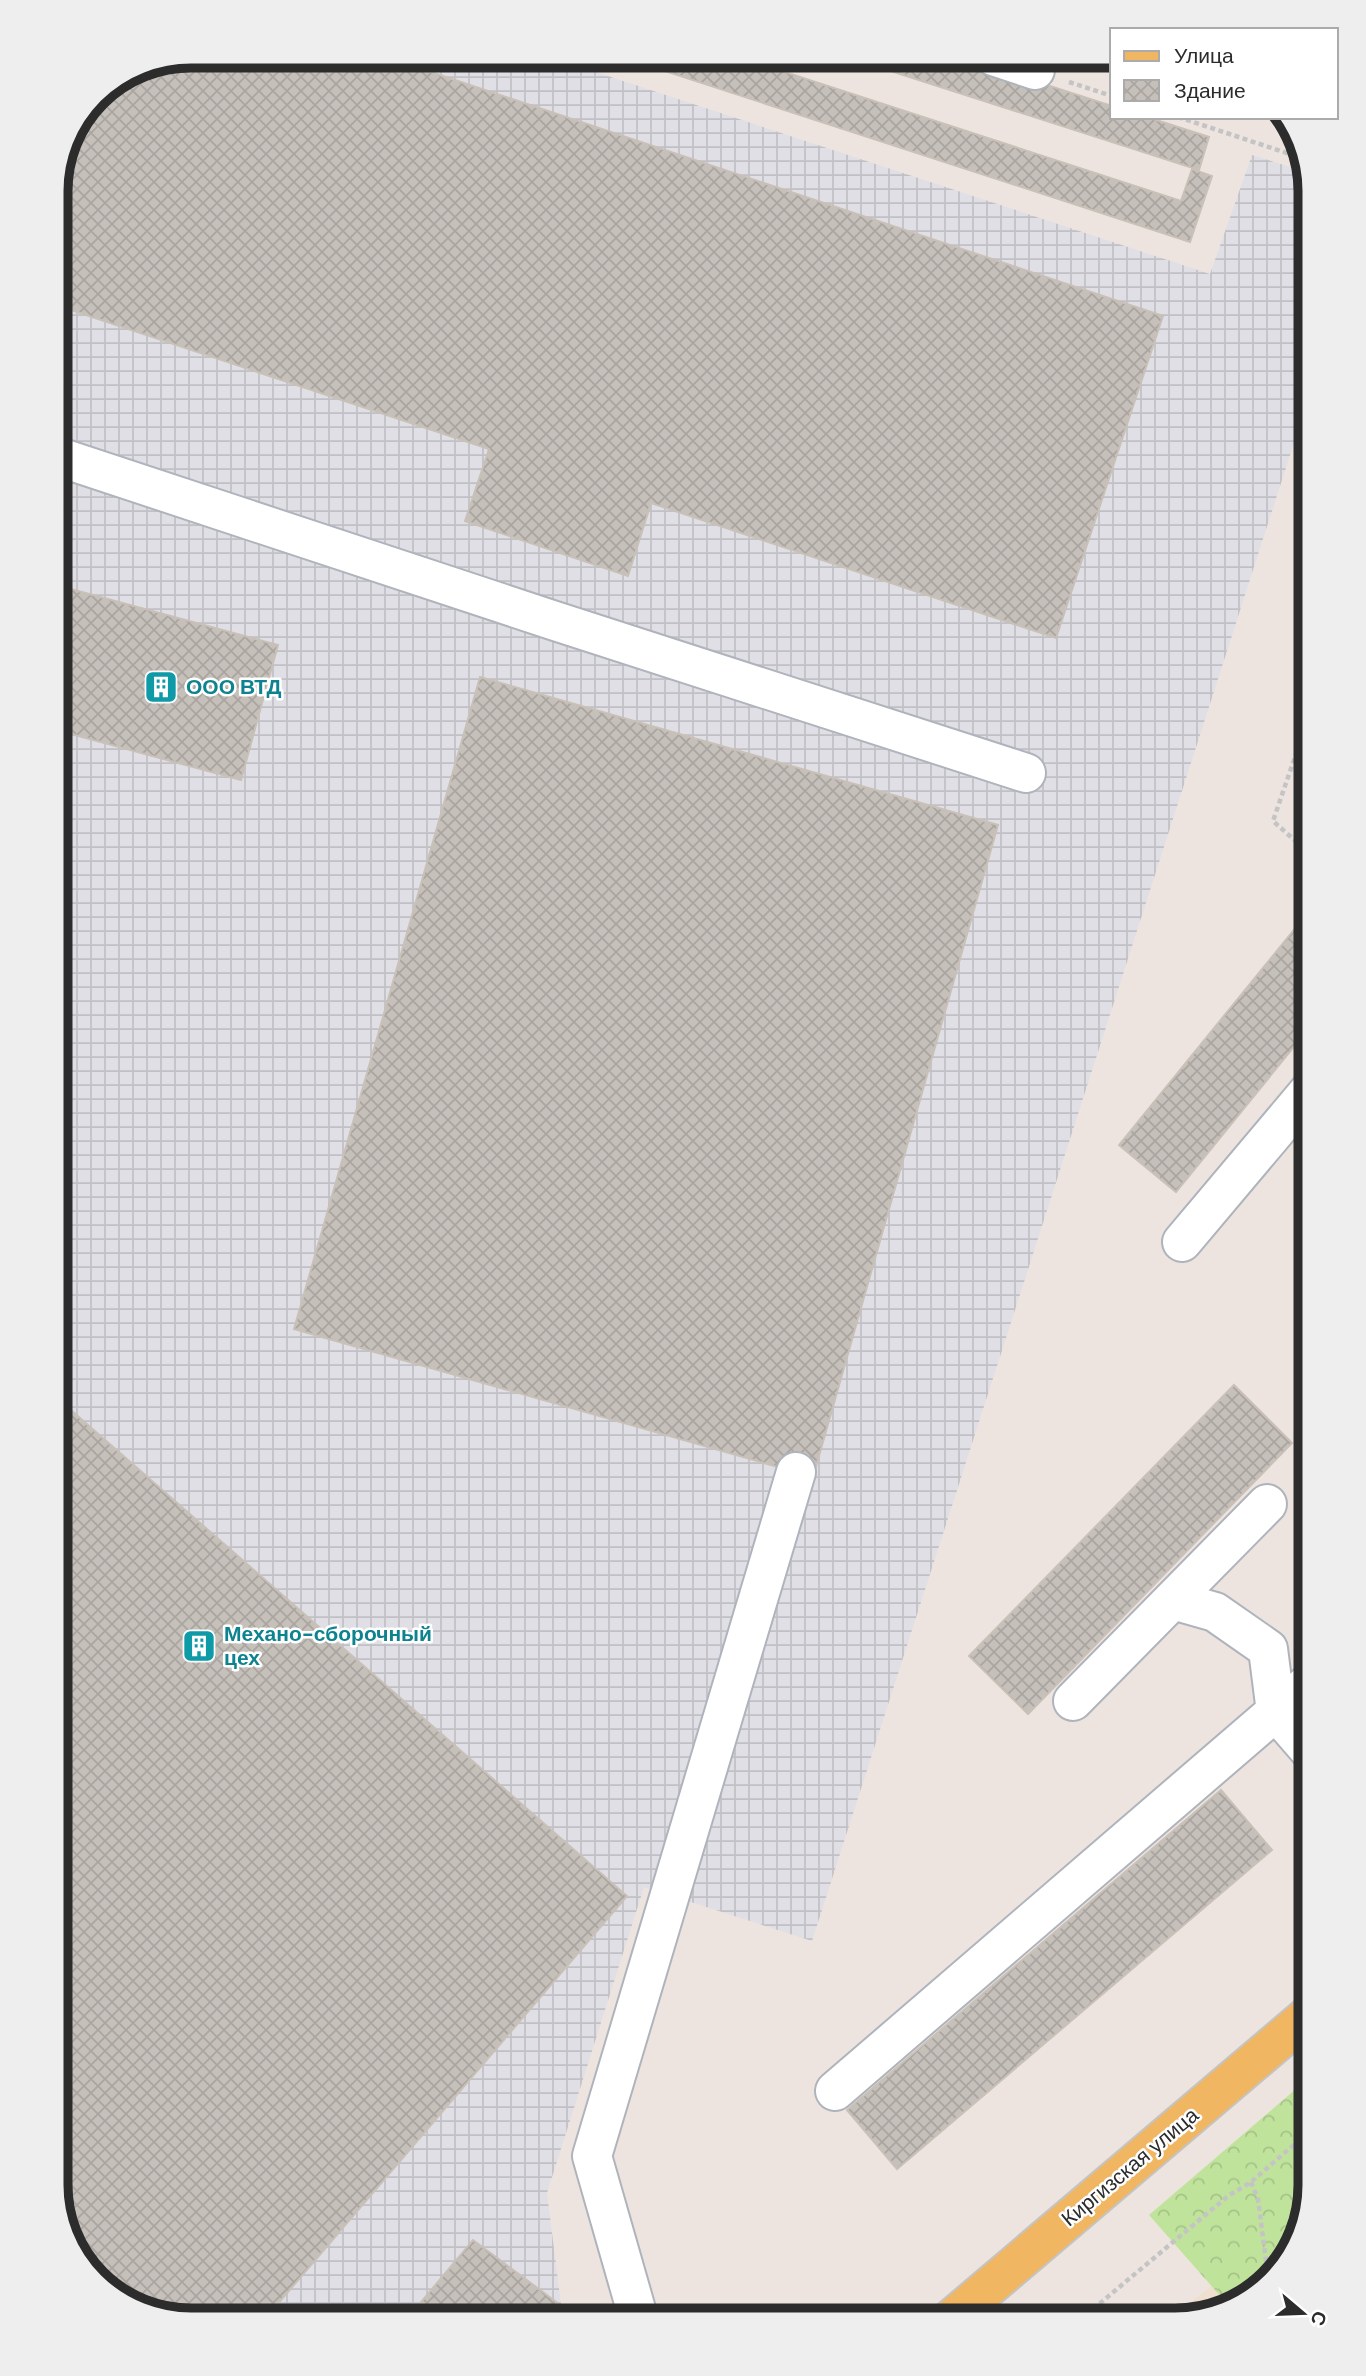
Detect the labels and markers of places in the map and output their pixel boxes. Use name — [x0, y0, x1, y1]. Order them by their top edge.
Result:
building icon: ООО ВТД — [142, 668, 180, 706]
place label: ООО ВТД — [186, 673, 282, 701]
place label: Механо-сборочный цех — [224, 1620, 432, 1672]
building icon: Механо-сборочный цех — [180, 1627, 218, 1665]

